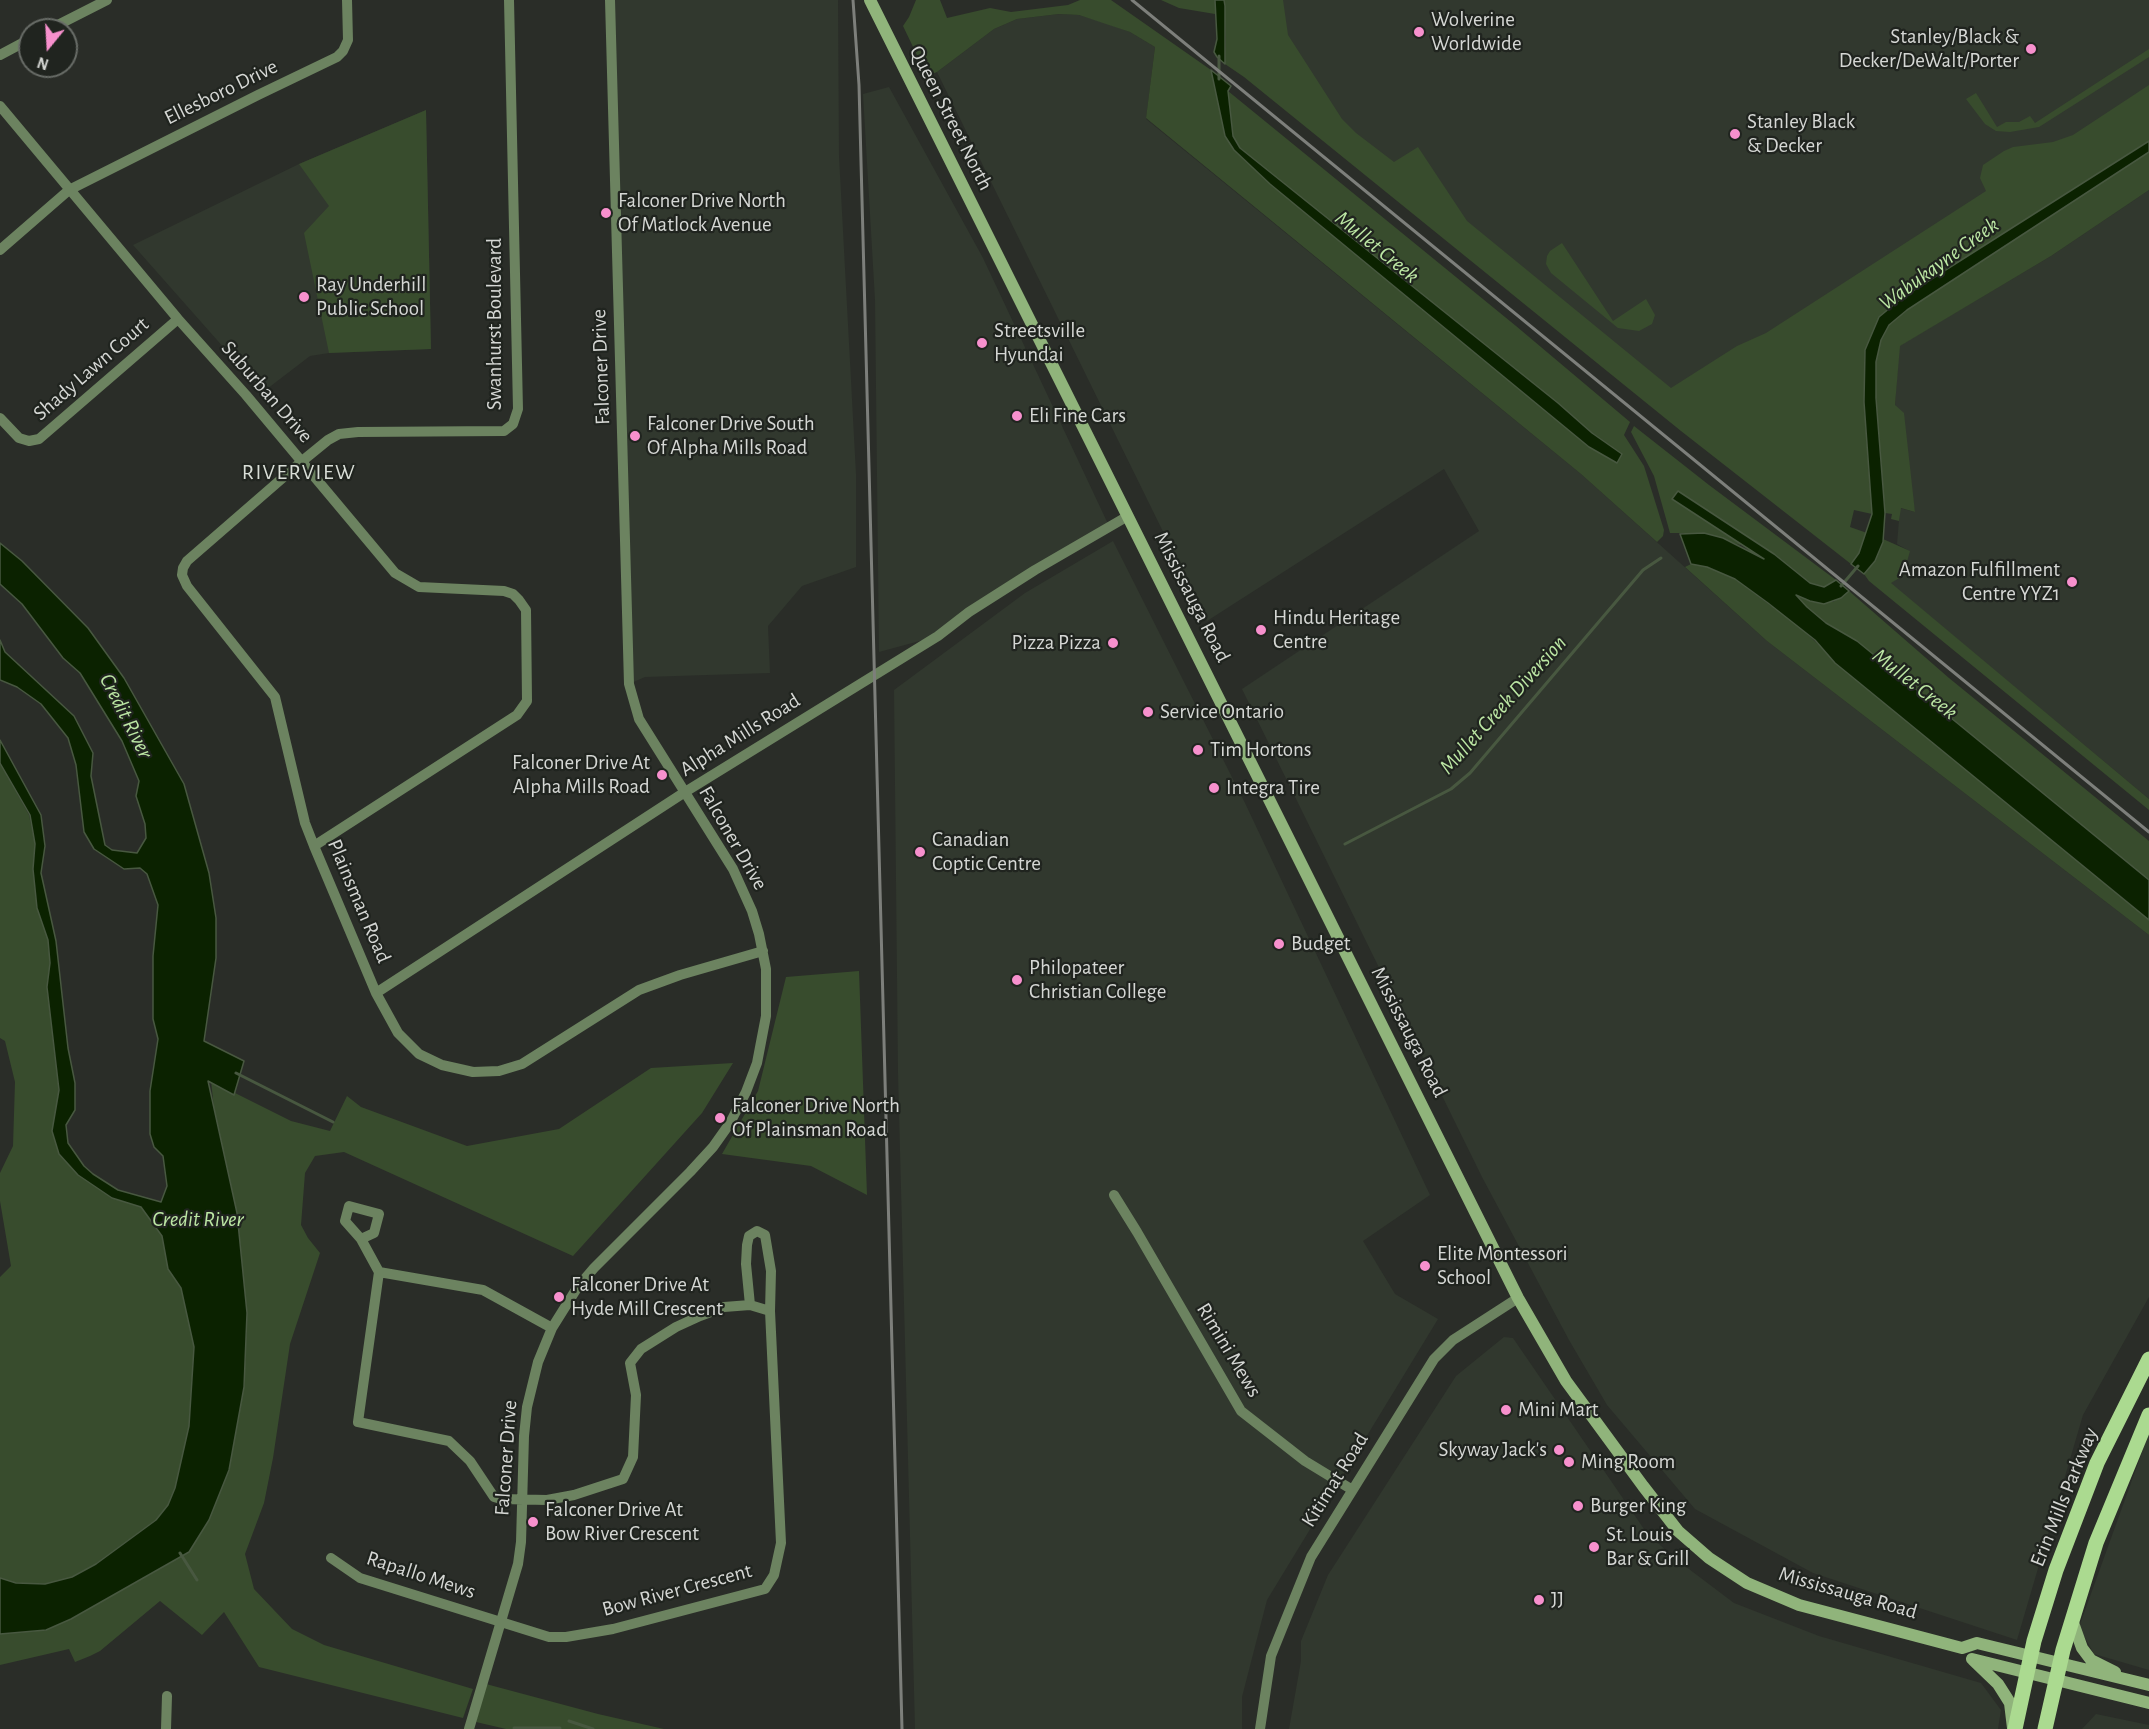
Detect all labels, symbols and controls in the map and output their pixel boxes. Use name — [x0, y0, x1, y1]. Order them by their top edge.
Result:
place label: Wolverine Worldwide — [1431, 7, 1522, 57]
north arrow — [18, 18, 78, 78]
place label: Stanley/Black & Decker/DeWalt/Porter — [1839, 24, 2019, 74]
marker: Wolverine Worldwide — [1412, 25, 1426, 39]
street label: Queen Street North — [904, 41, 998, 195]
marker: Stanley/Black & Decker/DeWalt/Porter — [2024, 42, 2038, 56]
text: N — [35, 54, 51, 73]
street label: Ellesboro Drive — [160, 54, 282, 130]
place label: Stanley Black & Decker — [1747, 109, 1855, 159]
marker: Stanley Black & Decker — [1728, 127, 1742, 141]
place label: Falconer Drive North Of Matlock Avenue — [618, 188, 786, 238]
water label: Mullet Creek — [1330, 205, 1424, 289]
marker: Falconer Drive North Of Matlock Avenue — [599, 206, 613, 220]
water label: Wabukayne Creek — [1874, 212, 2004, 316]
street label: Swanhurst Boulevard — [482, 238, 508, 410]
place label: Ray Underhill Public School — [316, 272, 426, 322]
marker: Ray Underhill Public School — [297, 290, 311, 304]
street label: Falconer Drive — [586, 309, 616, 425]
street label: Shady Lawn Court — [28, 312, 154, 426]
place label: Streetsville Hyundai — [994, 318, 1085, 368]
street label: Suburban Drive — [216, 336, 318, 448]
marker: Streetsville Hyundai — [975, 336, 989, 350]
place label: Eli Fine Cars — [1029, 403, 1126, 429]
marker: Eli Fine Cars — [1010, 409, 1024, 423]
place label: Falconer Drive South Of Alpha Mills Road — [647, 411, 815, 461]
marker: Falconer Drive South Of Alpha Mills Road — [628, 429, 642, 443]
district label: RIVERVIEW — [242, 459, 356, 485]
street label: Mississauga Road — [1148, 528, 1236, 666]
place label: Amazon Fulfillment Centre YYZ1 — [1899, 557, 2060, 607]
marker: Amazon Fulfillment Centre YYZ1 — [2065, 575, 2079, 589]
place label: Hindu Heritage Centre — [1273, 605, 1400, 655]
marker: Hindu Heritage Centre — [1254, 623, 1268, 637]
place label: Pizza Pizza — [1012, 630, 1101, 656]
water label: Mullet Creek Diversion — [1434, 630, 1572, 780]
marker: Pizza Pizza — [1106, 636, 1120, 650]
water label: Mullet Creek — [1867, 643, 1963, 725]
water label: Credit River — [93, 669, 159, 763]
street label: Alpha Mills Road — [675, 688, 805, 782]
place label: Service Ontario — [1160, 699, 1284, 725]
marker: Service Ontario — [1141, 705, 1155, 719]
place label: Tim Hortons — [1210, 737, 1312, 763]
marker: Tim Hortons — [1191, 743, 1205, 757]
place label: Falconer Drive At Alpha Mills Road — [512, 750, 650, 800]
marker: Falconer Drive At Alpha Mills Road — [655, 768, 669, 782]
place label: Integra Tire — [1226, 775, 1320, 801]
street label: Falconer Drive — [693, 781, 773, 895]
marker: Integra Tire — [1207, 781, 1221, 795]
place label: Canadian Coptic Centre — [932, 827, 1041, 877]
street label: Plainsman Road — [322, 835, 396, 967]
marker: Canadian Coptic Centre — [913, 845, 927, 859]
place label: Budget — [1291, 931, 1350, 957]
marker: Budget — [1272, 937, 1286, 951]
place label: Philopateer Christian College — [1029, 955, 1166, 1005]
street label: Mississauga Road — [1365, 963, 1453, 1101]
marker: Philopateer Christian College — [1010, 973, 1024, 987]
place label: Falconer Drive North Of Plainsman Road — [732, 1093, 900, 1143]
marker: Falconer Drive North Of Plainsman Road — [713, 1111, 727, 1125]
water label: Credit River — [152, 1206, 244, 1232]
place label: Elite Montessori School — [1437, 1241, 1568, 1291]
marker: Elite Montessori School — [1418, 1259, 1432, 1273]
place label: Falconer Drive At Hyde Mill Crescent — [571, 1272, 723, 1322]
marker: Falconer Drive At Hyde Mill Crescent — [552, 1290, 566, 1304]
street label: Rimini Mews — [1191, 1298, 1267, 1402]
place label: Mini Mart — [1518, 1397, 1598, 1423]
street label: Falconer Drive — [489, 1399, 523, 1517]
marker: Mini Mart — [1499, 1403, 1513, 1417]
street label: Erin Mills Parkway — [2025, 1424, 2103, 1570]
street label: Kitimat Road — [1296, 1428, 1374, 1532]
place label: Skyway Jack's — [1438, 1437, 1547, 1463]
marker: Skyway Jack's — [1552, 1443, 1566, 1457]
place label: Ming Room — [1581, 1449, 1675, 1475]
marker: Ming Room — [1562, 1455, 1576, 1469]
place label: Burger King — [1590, 1493, 1686, 1519]
place label: Falconer Drive At Bow River Crescent — [545, 1497, 699, 1547]
marker: Burger King — [1571, 1499, 1585, 1513]
marker: Falconer Drive At Bow River Crescent — [526, 1515, 540, 1529]
place label: St. Louis Bar & Grill — [1606, 1522, 1689, 1572]
marker: St. Louis Bar & Grill — [1587, 1540, 1601, 1554]
street label: Rapallo Mews — [363, 1546, 479, 1604]
street label: Bow River Crescent — [599, 1558, 755, 1622]
street label: Mississauga Road — [1776, 1561, 1920, 1625]
place label: JJ — [1551, 1587, 1564, 1613]
marker: JJ — [1532, 1593, 1546, 1607]

